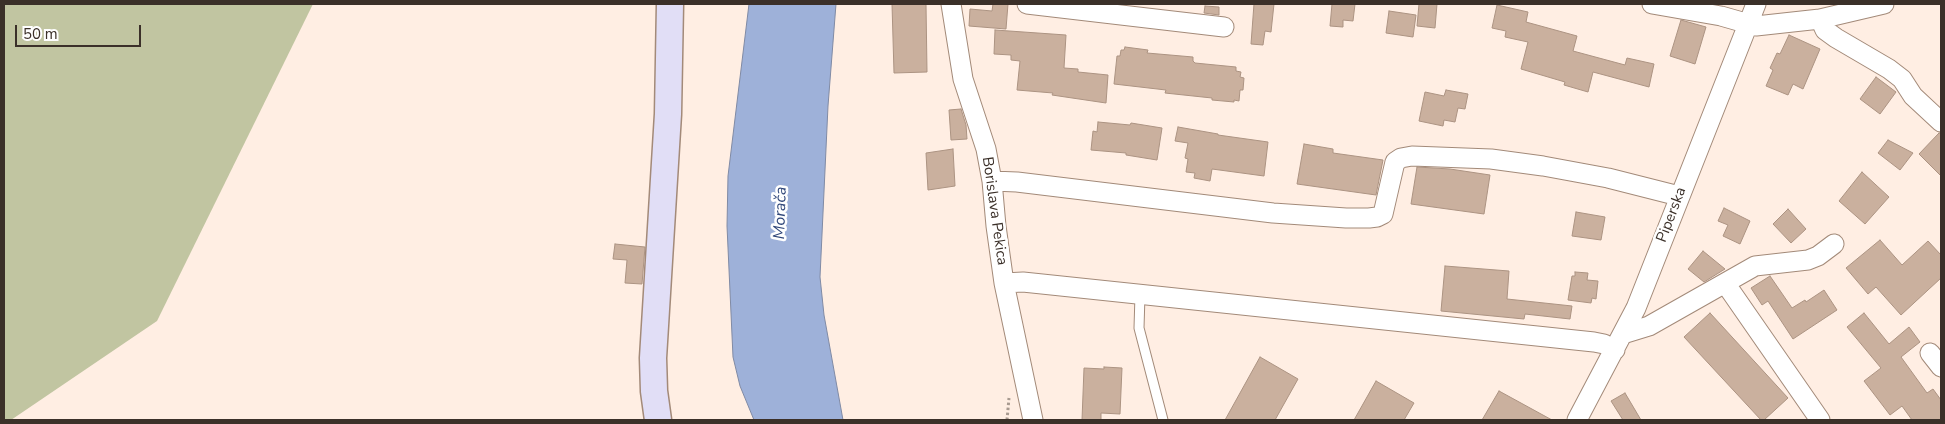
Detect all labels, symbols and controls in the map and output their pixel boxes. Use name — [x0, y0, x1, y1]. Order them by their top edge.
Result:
scale bar — [18, 15, 144, 47]
text: 50 m — [23, 24, 58, 44]
street label: Borislava Pekica — [977, 156, 1011, 266]
street label: Piperska — [1653, 185, 1691, 245]
water label: Morača — [770, 186, 792, 240]

